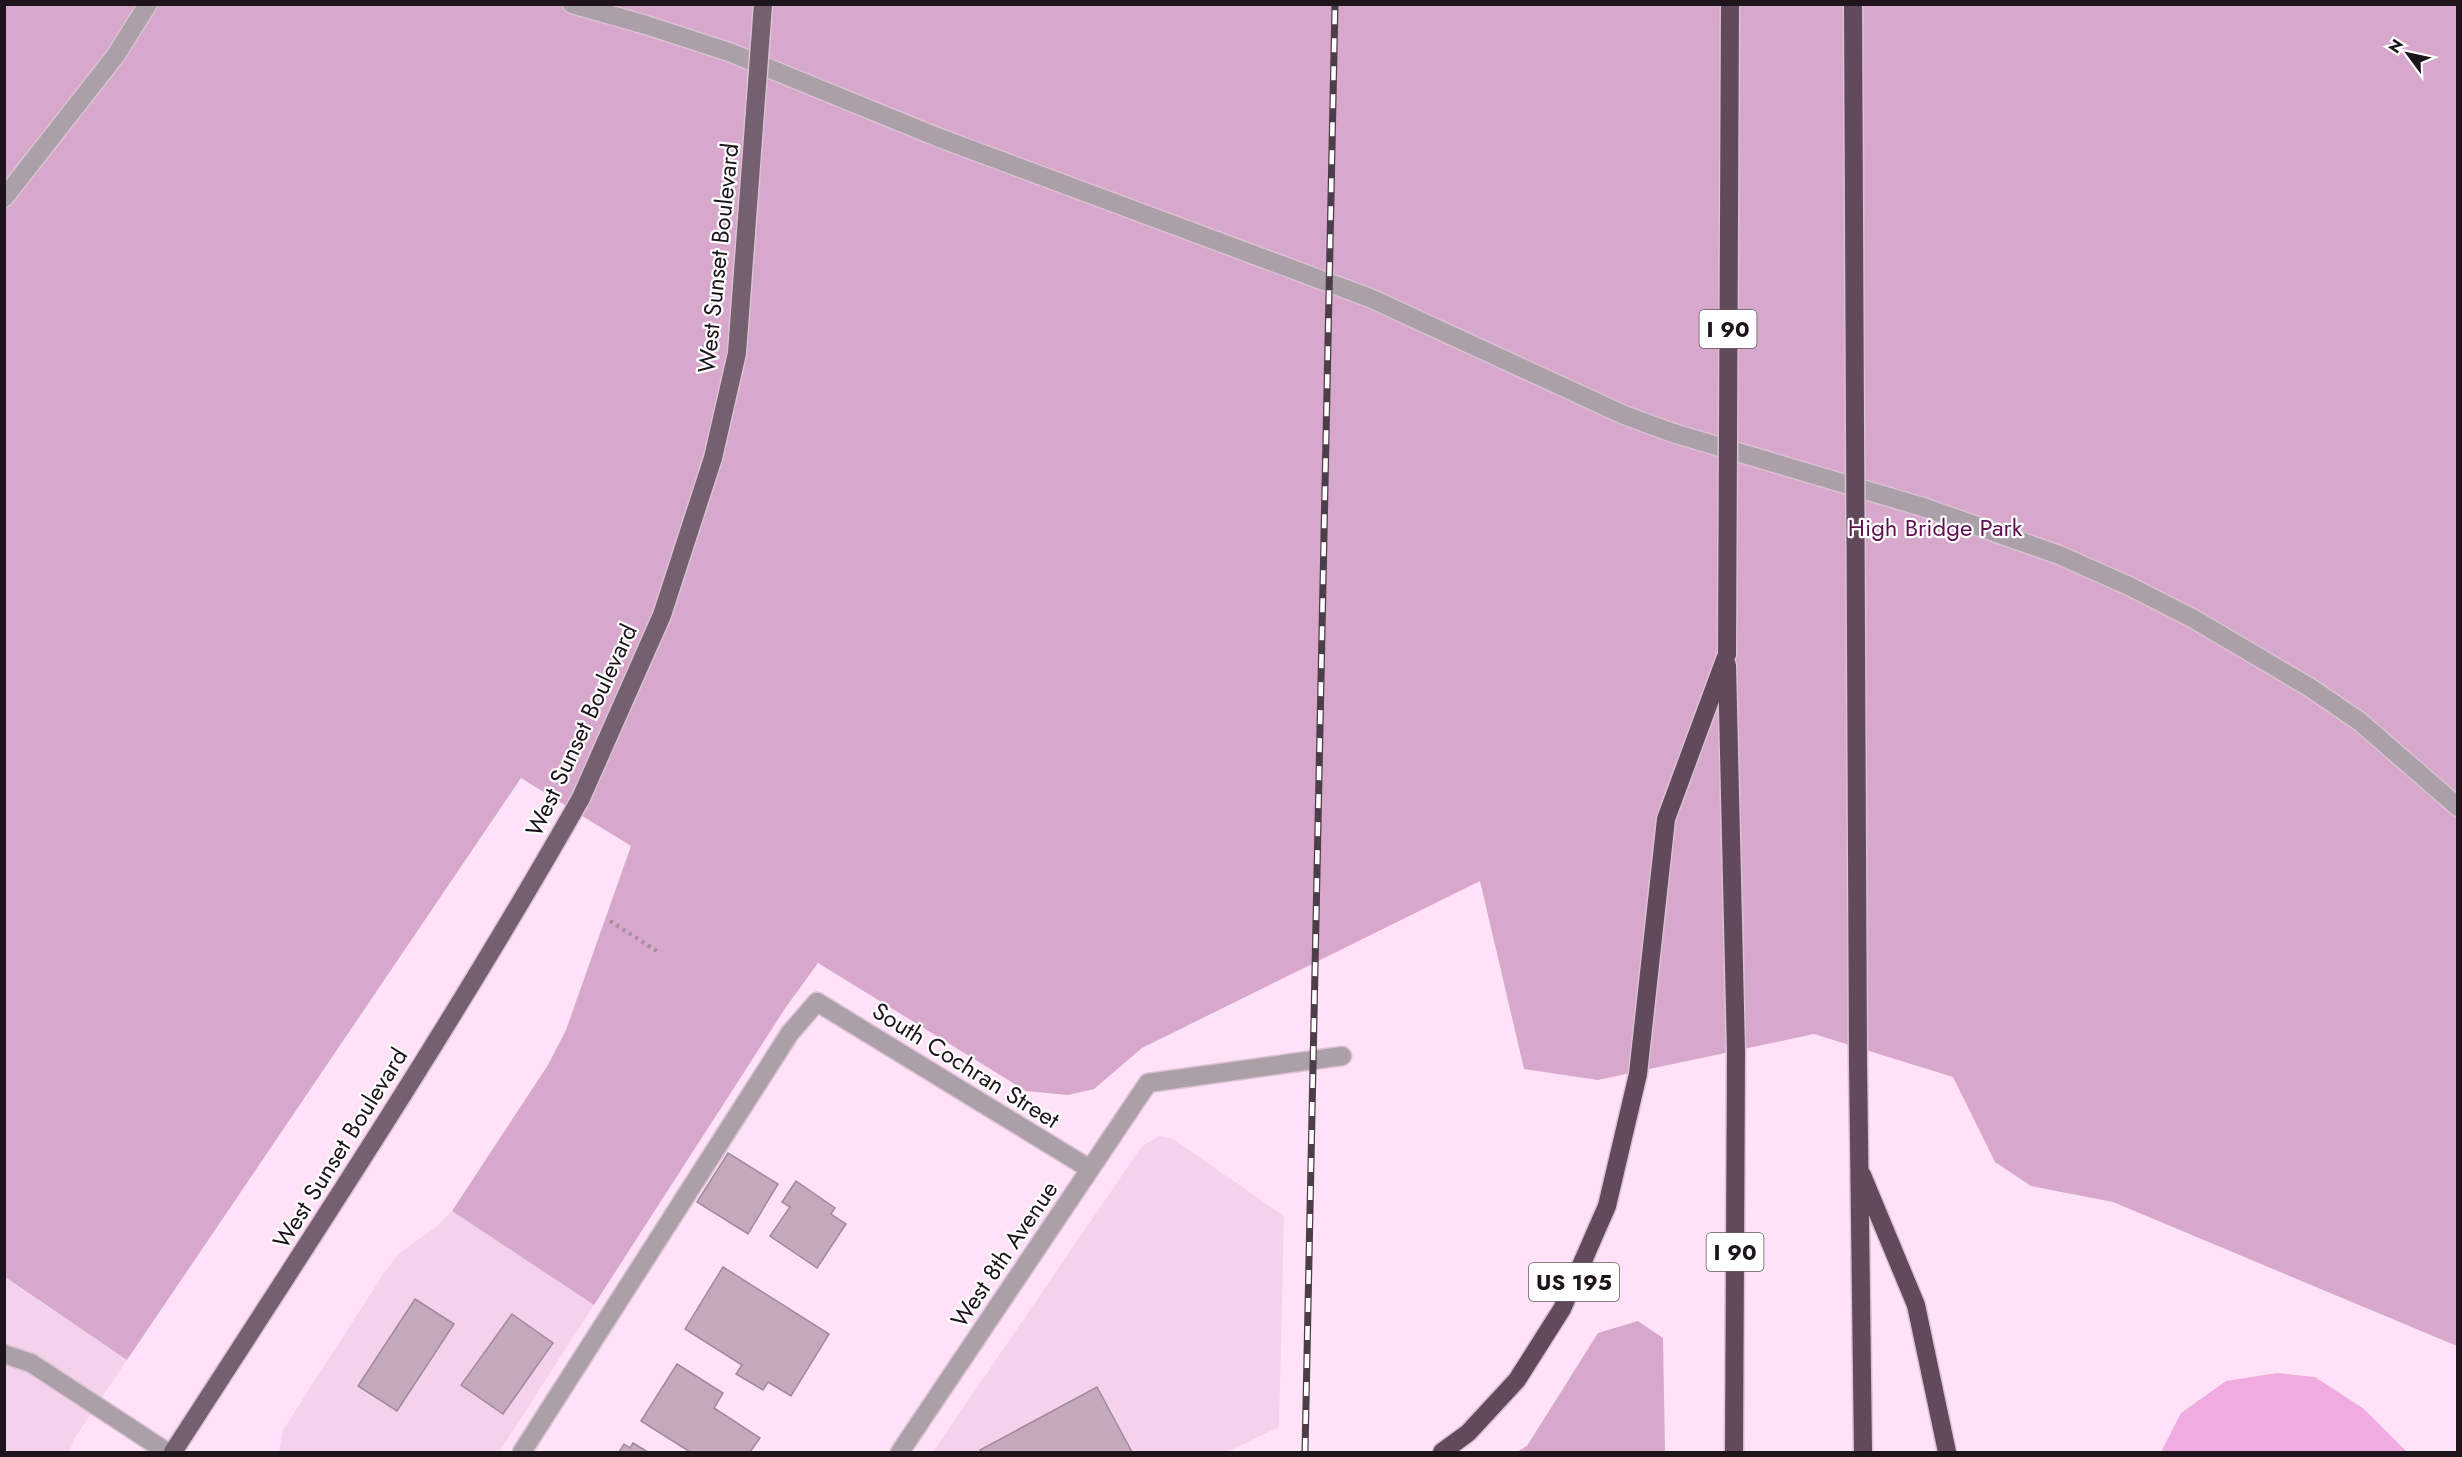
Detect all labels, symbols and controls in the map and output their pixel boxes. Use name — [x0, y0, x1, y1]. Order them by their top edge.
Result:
north arrow — [2378, 24, 2438, 84]
text: N — [2383, 35, 2409, 58]
street label: West Sunset Boulevard — [689, 141, 747, 375]
road number: I 90 — [1700, 310, 1756, 348]
park label: High Bridge Park — [1848, 510, 2023, 545]
street label: West Sunset Boulevard — [516, 618, 646, 842]
street label: South Cochran Street — [866, 993, 1067, 1137]
street label: West Sunset Boulevard — [264, 1041, 416, 1255]
street label: West 8th Avenue — [942, 1174, 1066, 1334]
road number: I 90 — [1706, 1233, 1764, 1271]
road number: US 195 — [1529, 1263, 1619, 1301]

